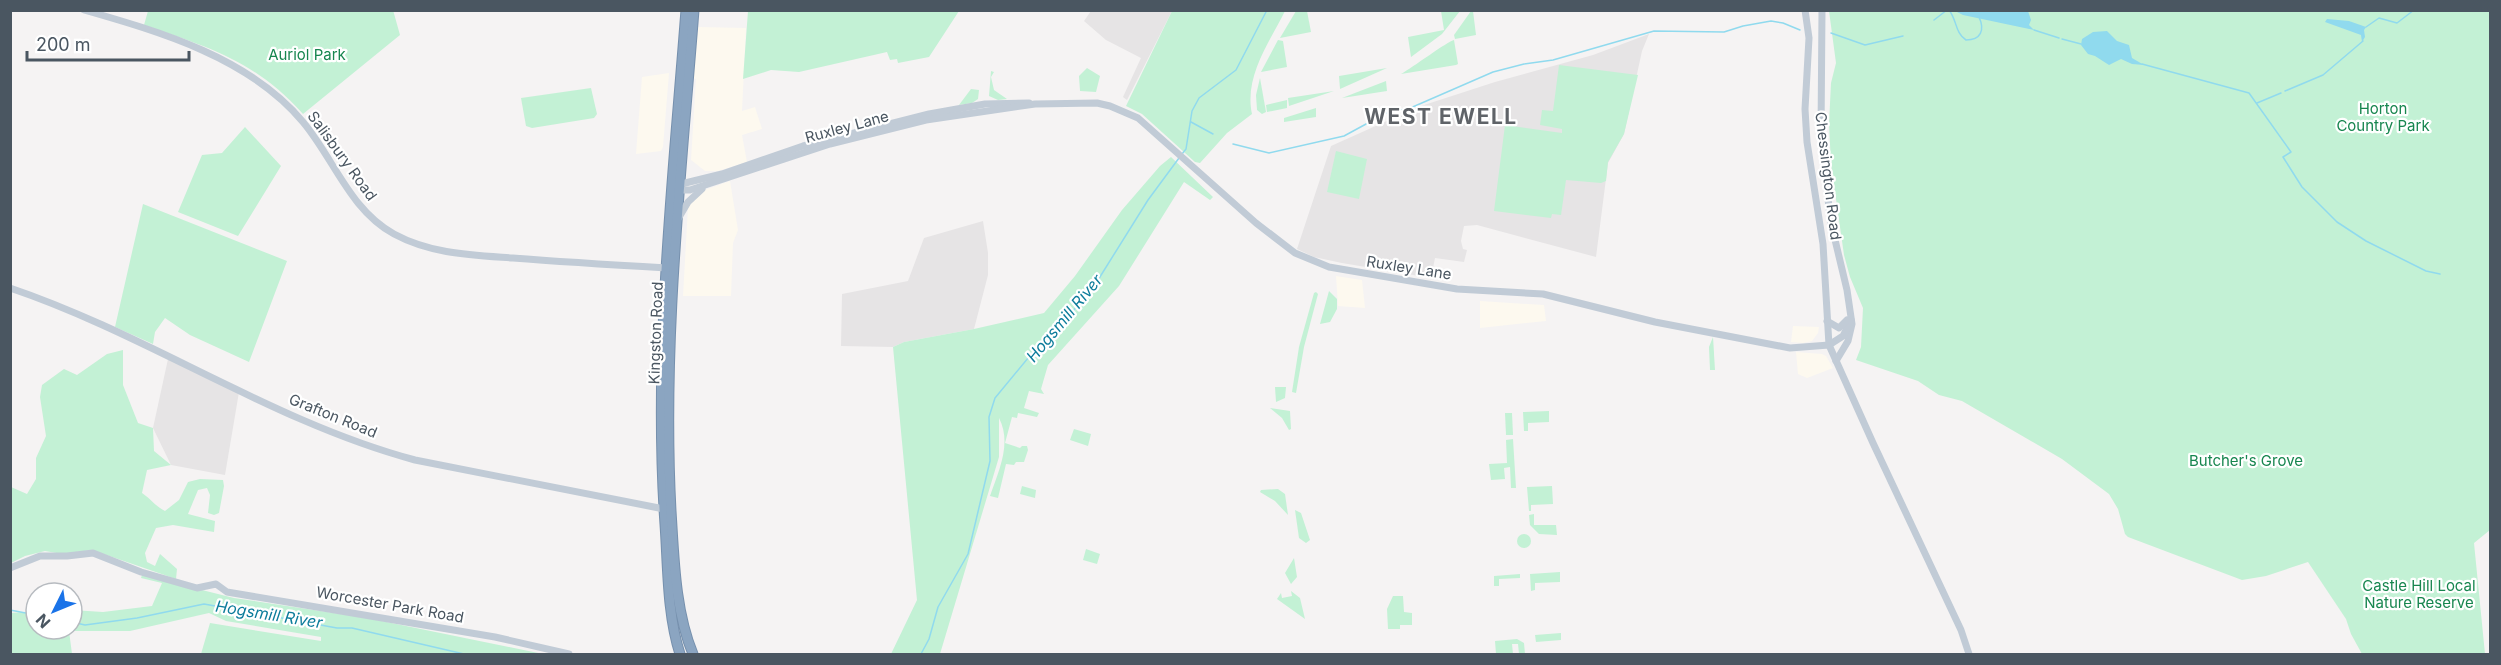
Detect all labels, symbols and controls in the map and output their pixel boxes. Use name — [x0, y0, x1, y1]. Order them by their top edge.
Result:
scale bar — [27, 24, 189, 62]
text: 200 m — [36, 34, 91, 55]
park label: Auriol Park — [268, 45, 347, 64]
park label: Horton Country Park — [2336, 99, 2430, 135]
district label: WEST EWELL — [1364, 104, 1518, 129]
street label: Ruxley Lane — [803, 106, 891, 147]
street label: Salisbury Road — [304, 107, 381, 204]
street label: Chessington Road — [1811, 111, 1846, 241]
street label: Ruxley Lane — [1365, 251, 1453, 284]
water label: Hogsmill River — [1022, 269, 1107, 366]
street label: Kingston Road — [644, 281, 667, 385]
street label: Grafton Road — [286, 389, 380, 442]
park label: Butcher's Grove — [2189, 451, 2303, 470]
park label: Castle Hill Local Nature Reserve — [2362, 576, 2476, 612]
north arrow — [24, 581, 84, 641]
street label: Worcester Park Road — [315, 582, 465, 627]
water label: Hogsmill River — [214, 596, 325, 632]
text: N — [32, 610, 55, 633]

